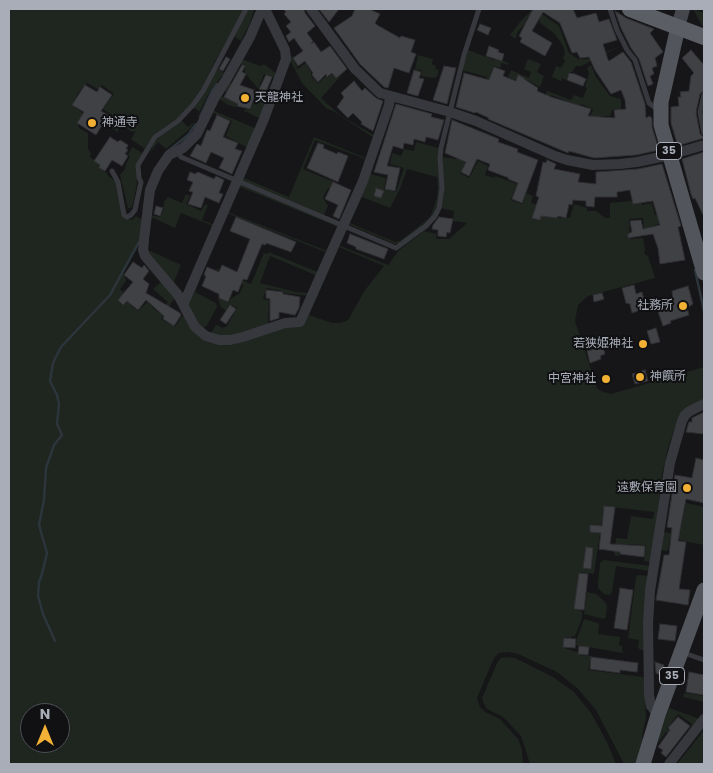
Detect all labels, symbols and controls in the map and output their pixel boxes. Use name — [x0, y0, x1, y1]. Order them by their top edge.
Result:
place label: 天龍神社 — [255, 91, 303, 105]
marker: 天龍神社 — [239, 92, 251, 104]
place label: 神通寺 — [102, 116, 138, 130]
marker: 神通寺 — [86, 117, 98, 129]
road number: 35 — [656, 142, 682, 160]
place label: 社務所 — [637, 299, 673, 313]
marker: 社務所 — [677, 300, 689, 312]
place label: 若狭姫神社 — [573, 337, 633, 351]
marker: 若狭姫神社 — [637, 338, 649, 350]
place label: 神饌所 — [650, 370, 686, 384]
marker: 神饌所 — [634, 371, 646, 383]
place label: 中宮神社 — [548, 372, 596, 386]
marker: 中宮神社 — [600, 373, 612, 385]
place label: 遠敷保育園 — [617, 481, 677, 495]
marker: 遠敷保育園 — [681, 482, 693, 494]
road number: 35 — [660, 668, 684, 684]
north arrow — [20, 703, 70, 753]
text: N — [40, 704, 50, 724]

